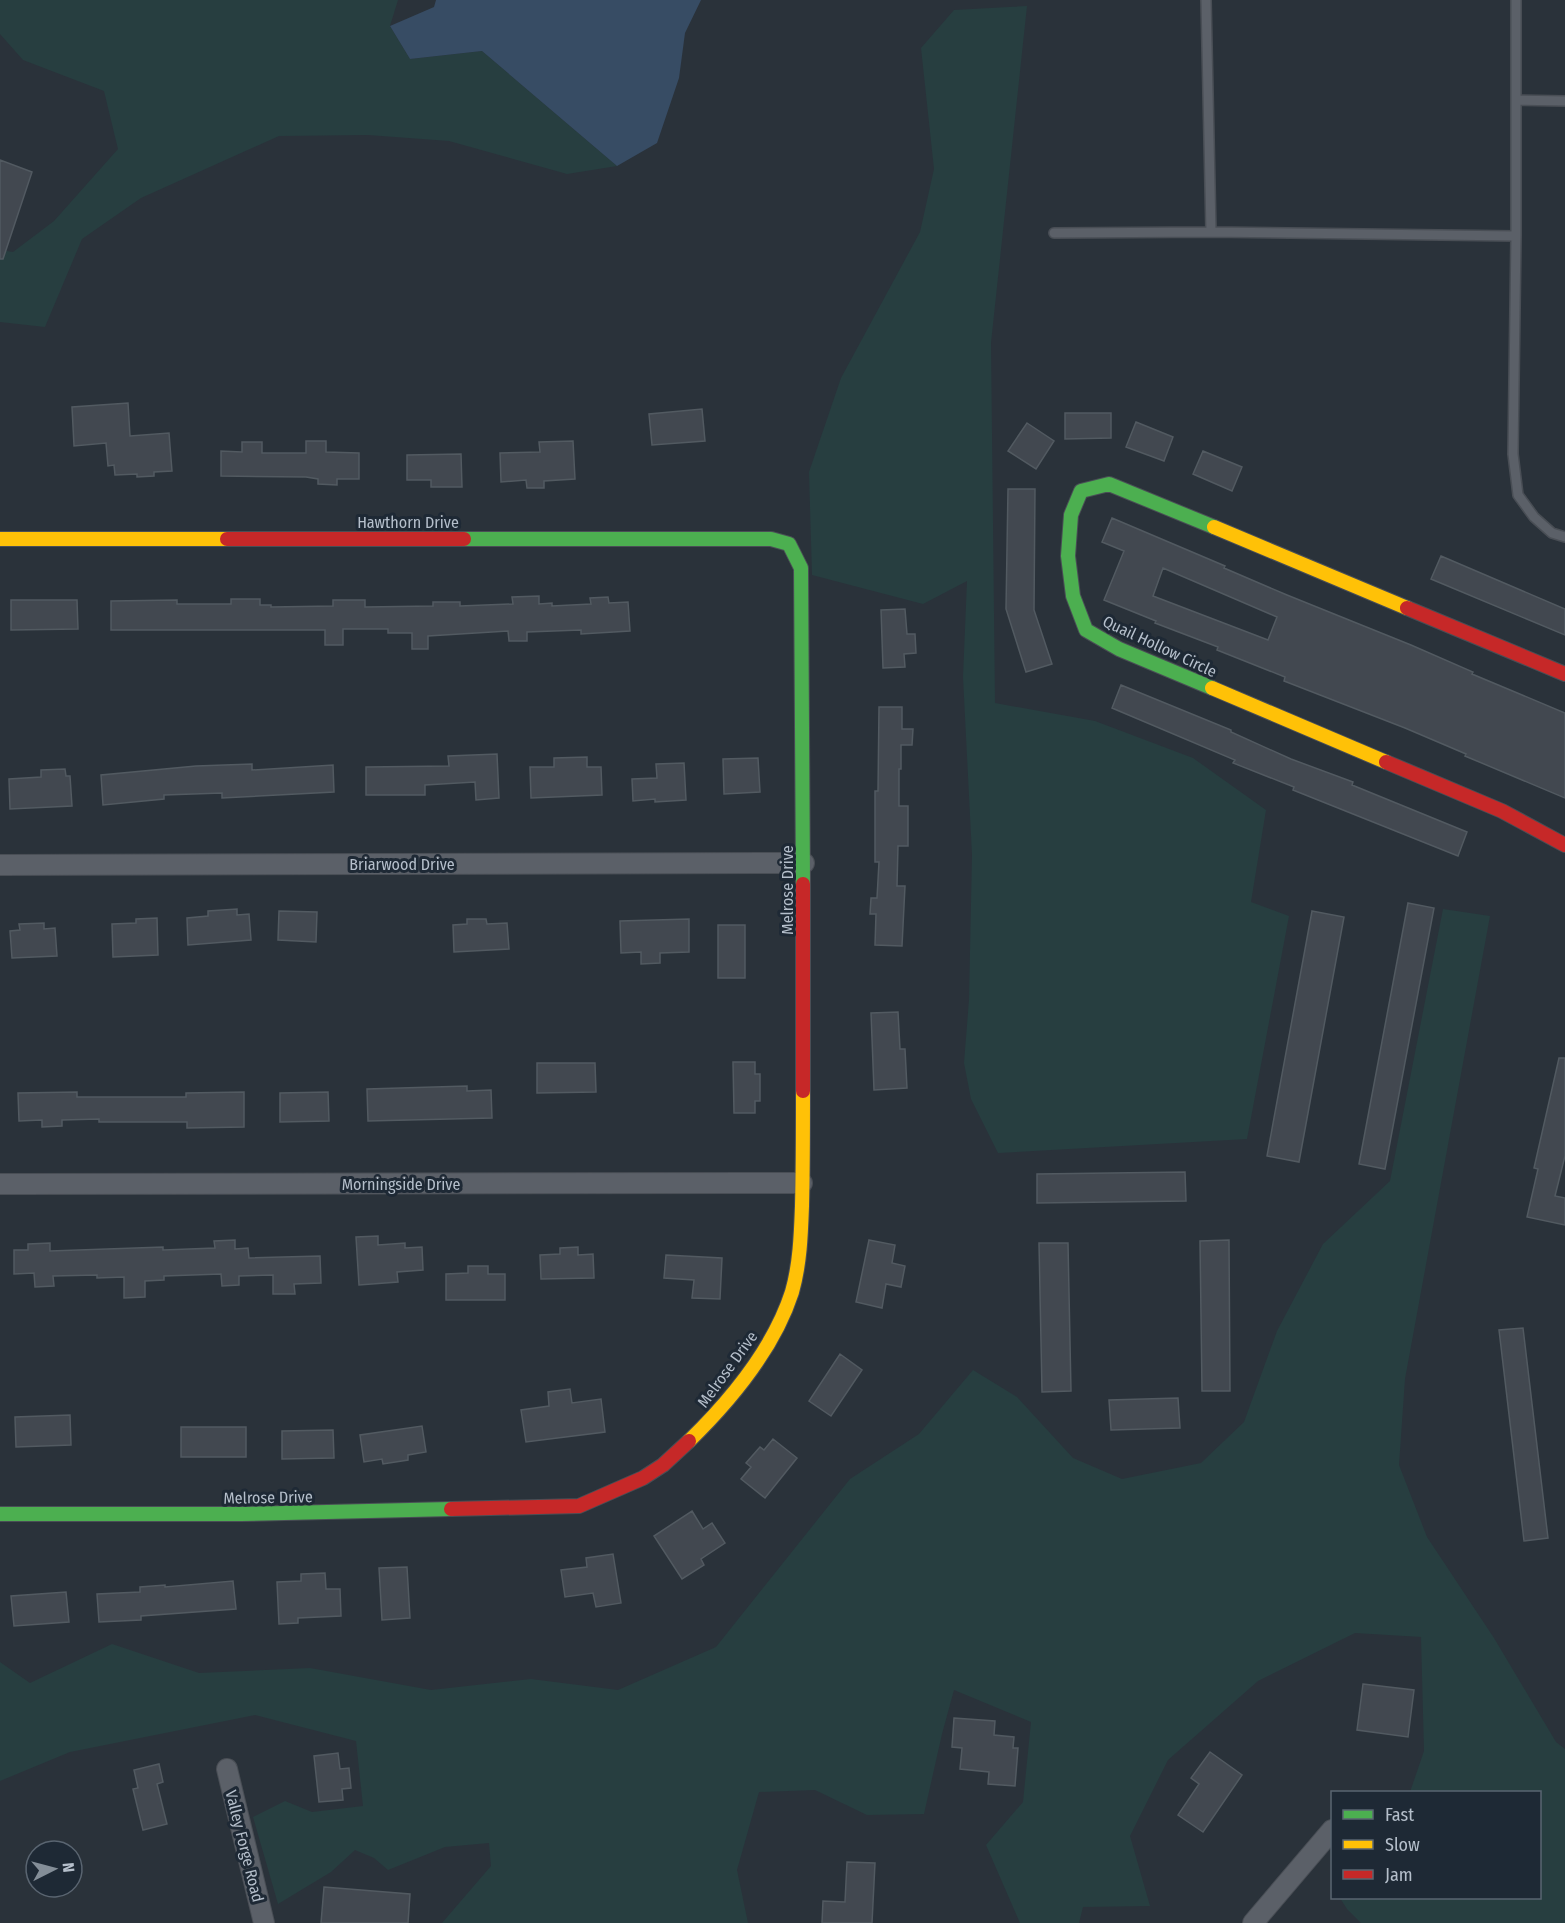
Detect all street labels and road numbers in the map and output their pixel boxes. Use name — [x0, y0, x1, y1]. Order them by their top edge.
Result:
street label: Hawthorn Drive — [357, 513, 459, 532]
street label: Quail Hollow Circle — [1100, 612, 1220, 681]
street label: Melrose Drive — [778, 845, 797, 935]
street label: Briarwood Drive — [349, 855, 455, 874]
street label: Morningside Drive — [342, 1175, 460, 1194]
street label: Melrose Drive — [693, 1327, 761, 1411]
street label: Melrose Drive — [223, 1487, 313, 1508]
street label: Valley Forge Road — [221, 1788, 268, 1904]

